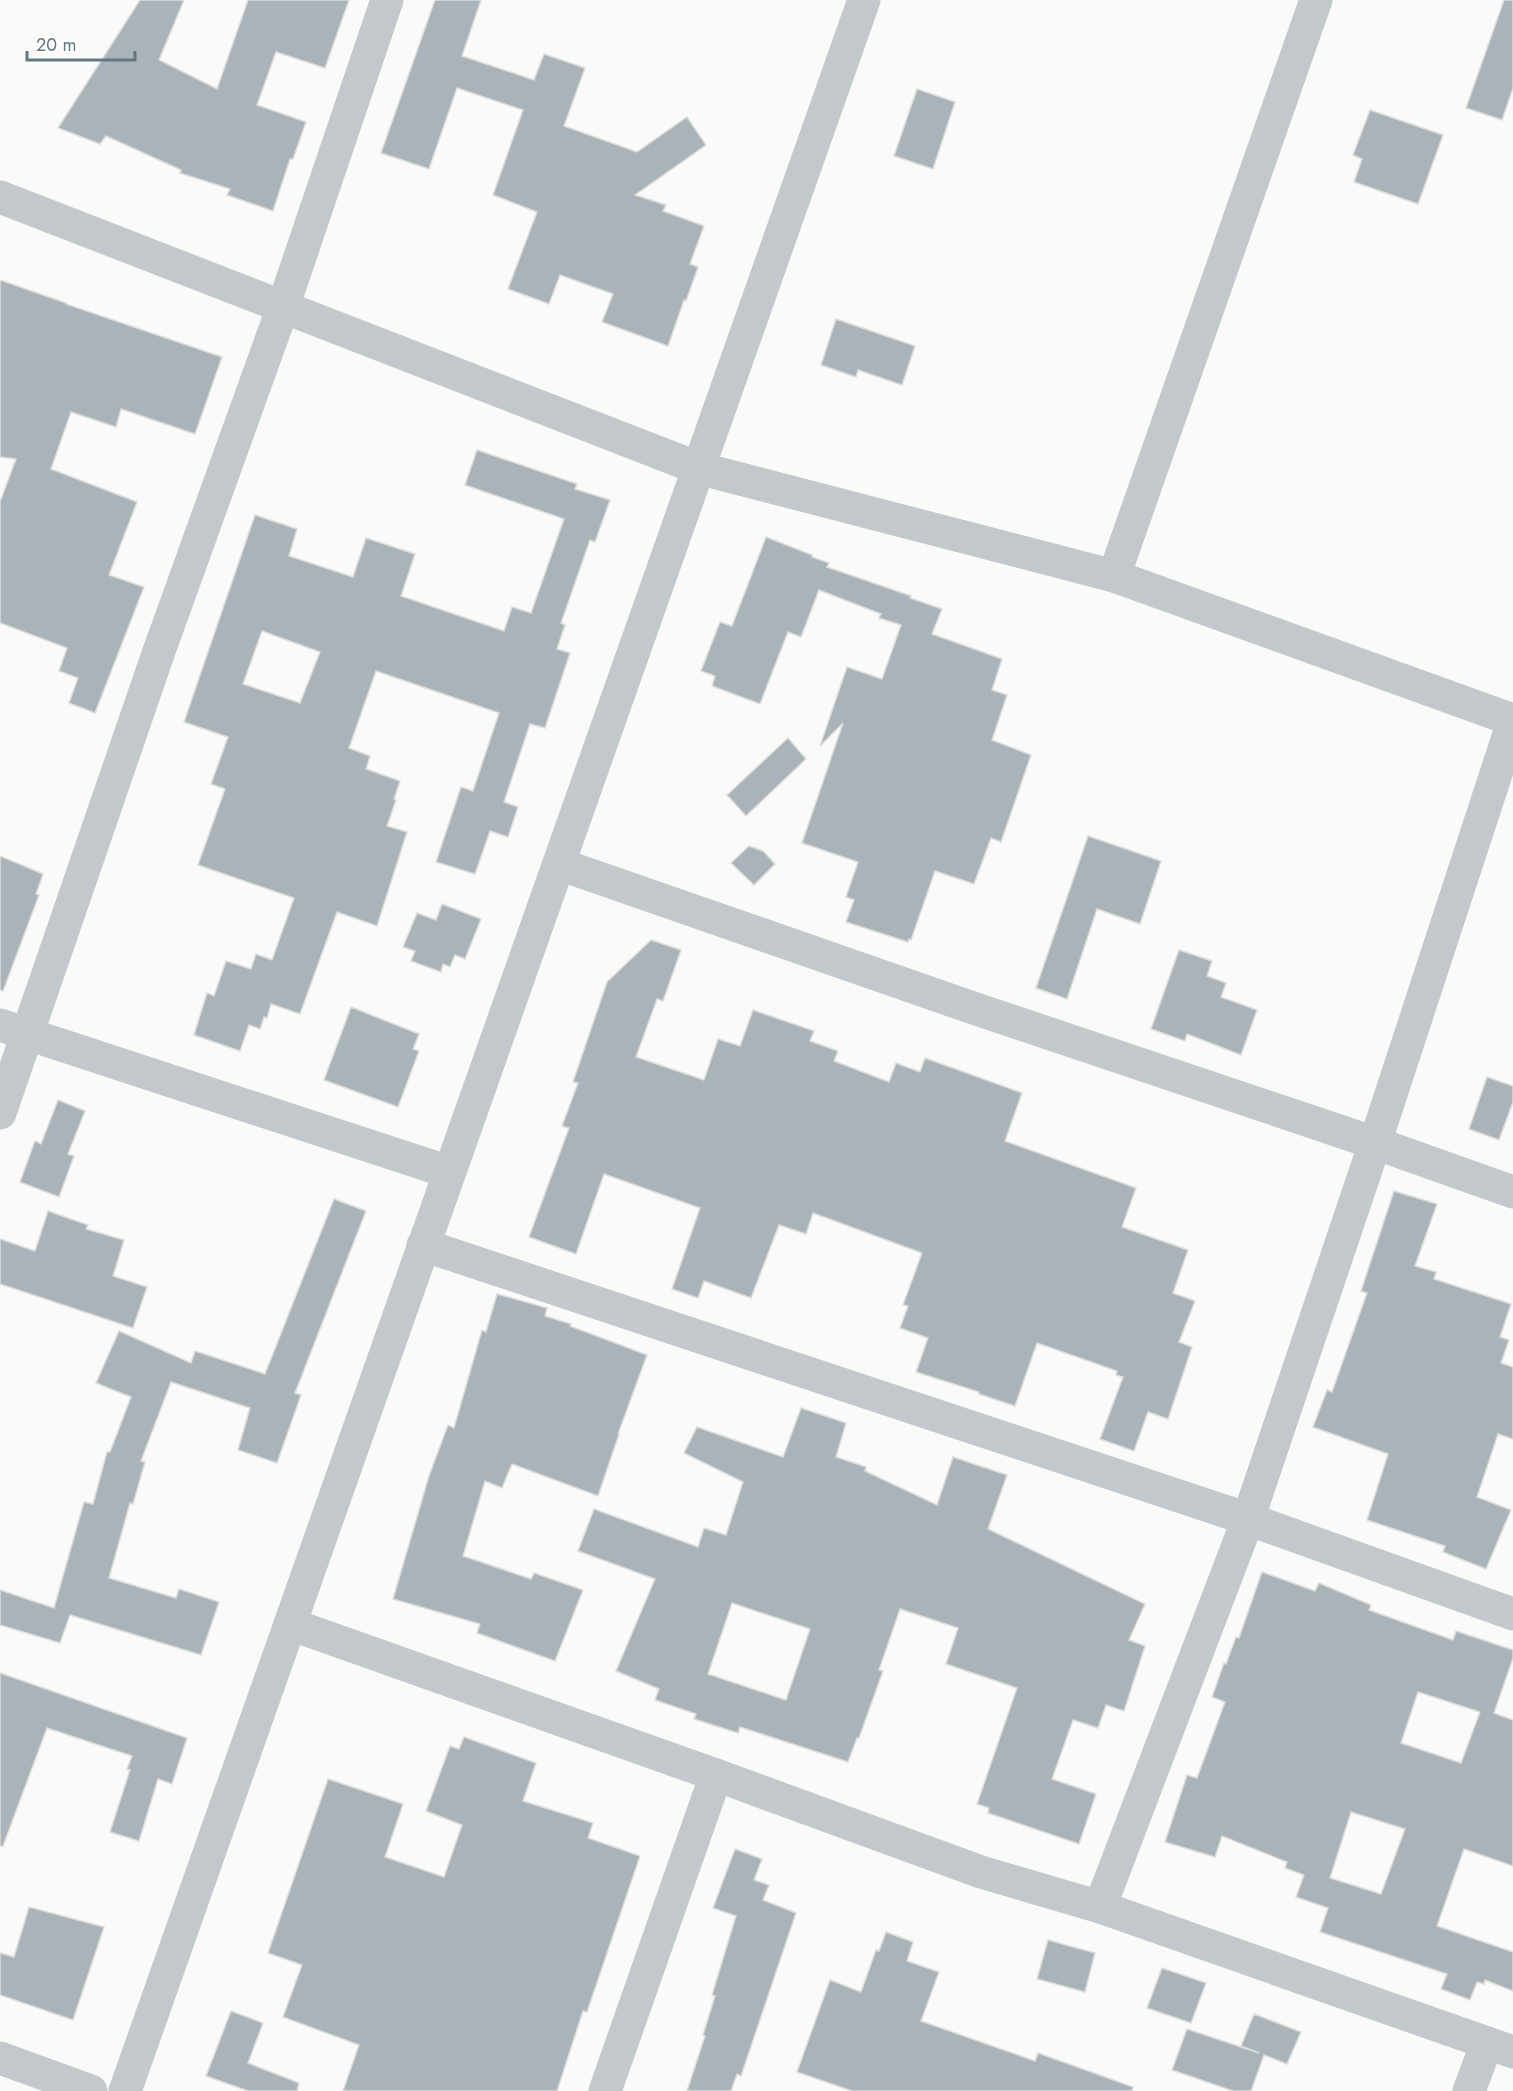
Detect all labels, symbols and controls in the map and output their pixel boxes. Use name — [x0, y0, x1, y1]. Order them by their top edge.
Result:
scale bar — [27, 24, 135, 62]
text: 20 m — [36, 32, 76, 58]

